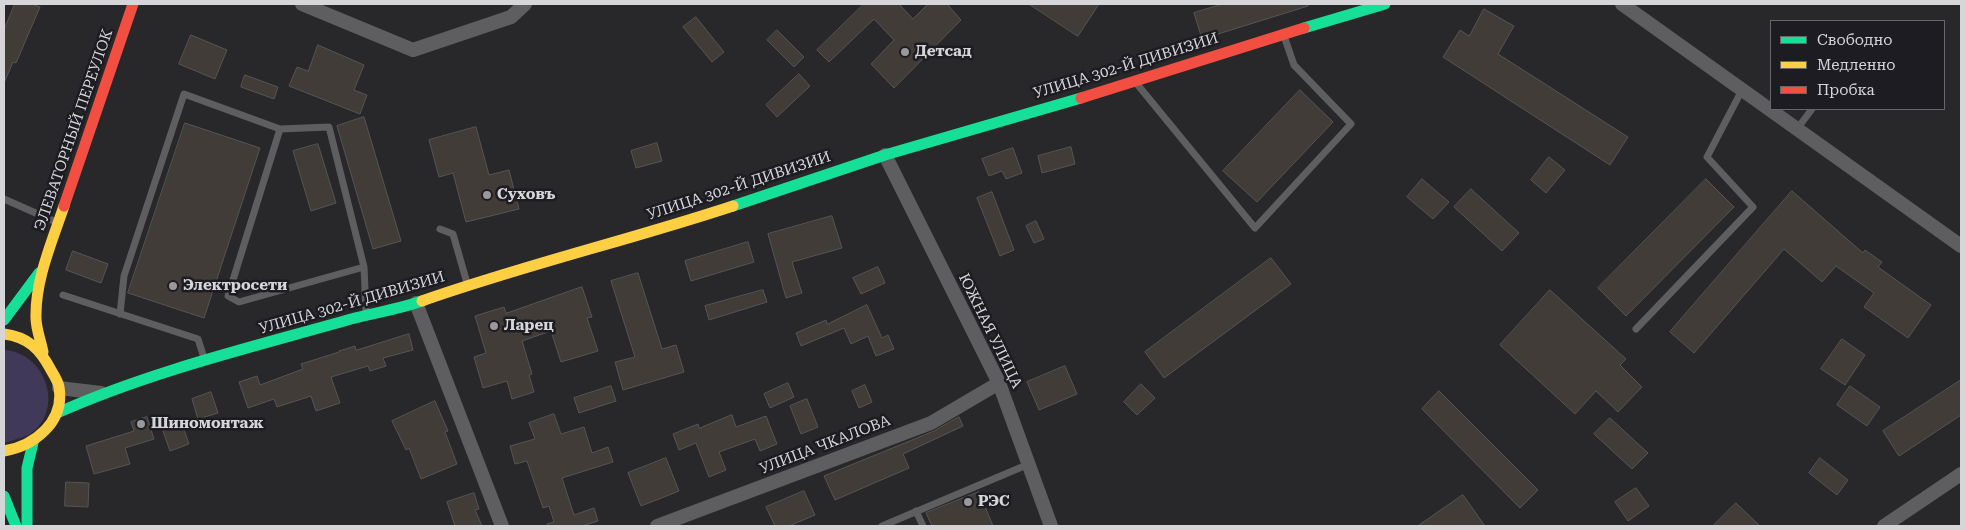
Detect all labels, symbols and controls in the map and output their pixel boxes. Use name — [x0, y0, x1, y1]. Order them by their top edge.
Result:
legend — [1770, 20, 1945, 110]
street label: ЭЛЕВАТОРНЫЙ ПЕРЕУЛОК — [31, 27, 117, 233]
street label: УЛИЦА 302-Й ДИВИЗИИ — [1031, 29, 1221, 103]
text: Свободно — [1817, 31, 1892, 49]
place label: Детсад — [915, 43, 972, 61]
marker: Детсад — [899, 46, 911, 58]
text: Медленно — [1817, 56, 1896, 74]
text: Пробка — [1817, 81, 1875, 99]
street label: УЛИЦА 302-Й ДИВИЗИИ — [645, 148, 833, 224]
place label: Суховъ — [497, 186, 555, 204]
marker: Суховъ — [481, 189, 493, 201]
street label: УЛИЦА 302-Й ДИВИЗИИ — [257, 268, 447, 338]
street label: ЮЖНАЯ УЛИЦА — [954, 271, 1026, 391]
place label: Электросети — [183, 277, 287, 295]
marker: Электросети — [167, 280, 179, 292]
place label: Ларец — [504, 317, 554, 335]
marker: Ларец — [488, 320, 500, 332]
street label: УЛИЦА ЧКАЛОВА — [757, 412, 893, 478]
place label: Шиномонтаж — [151, 415, 264, 433]
marker: Шиномонтаж — [135, 418, 147, 430]
place label: РЭС — [978, 493, 1009, 511]
marker: РЭС — [962, 496, 974, 508]

